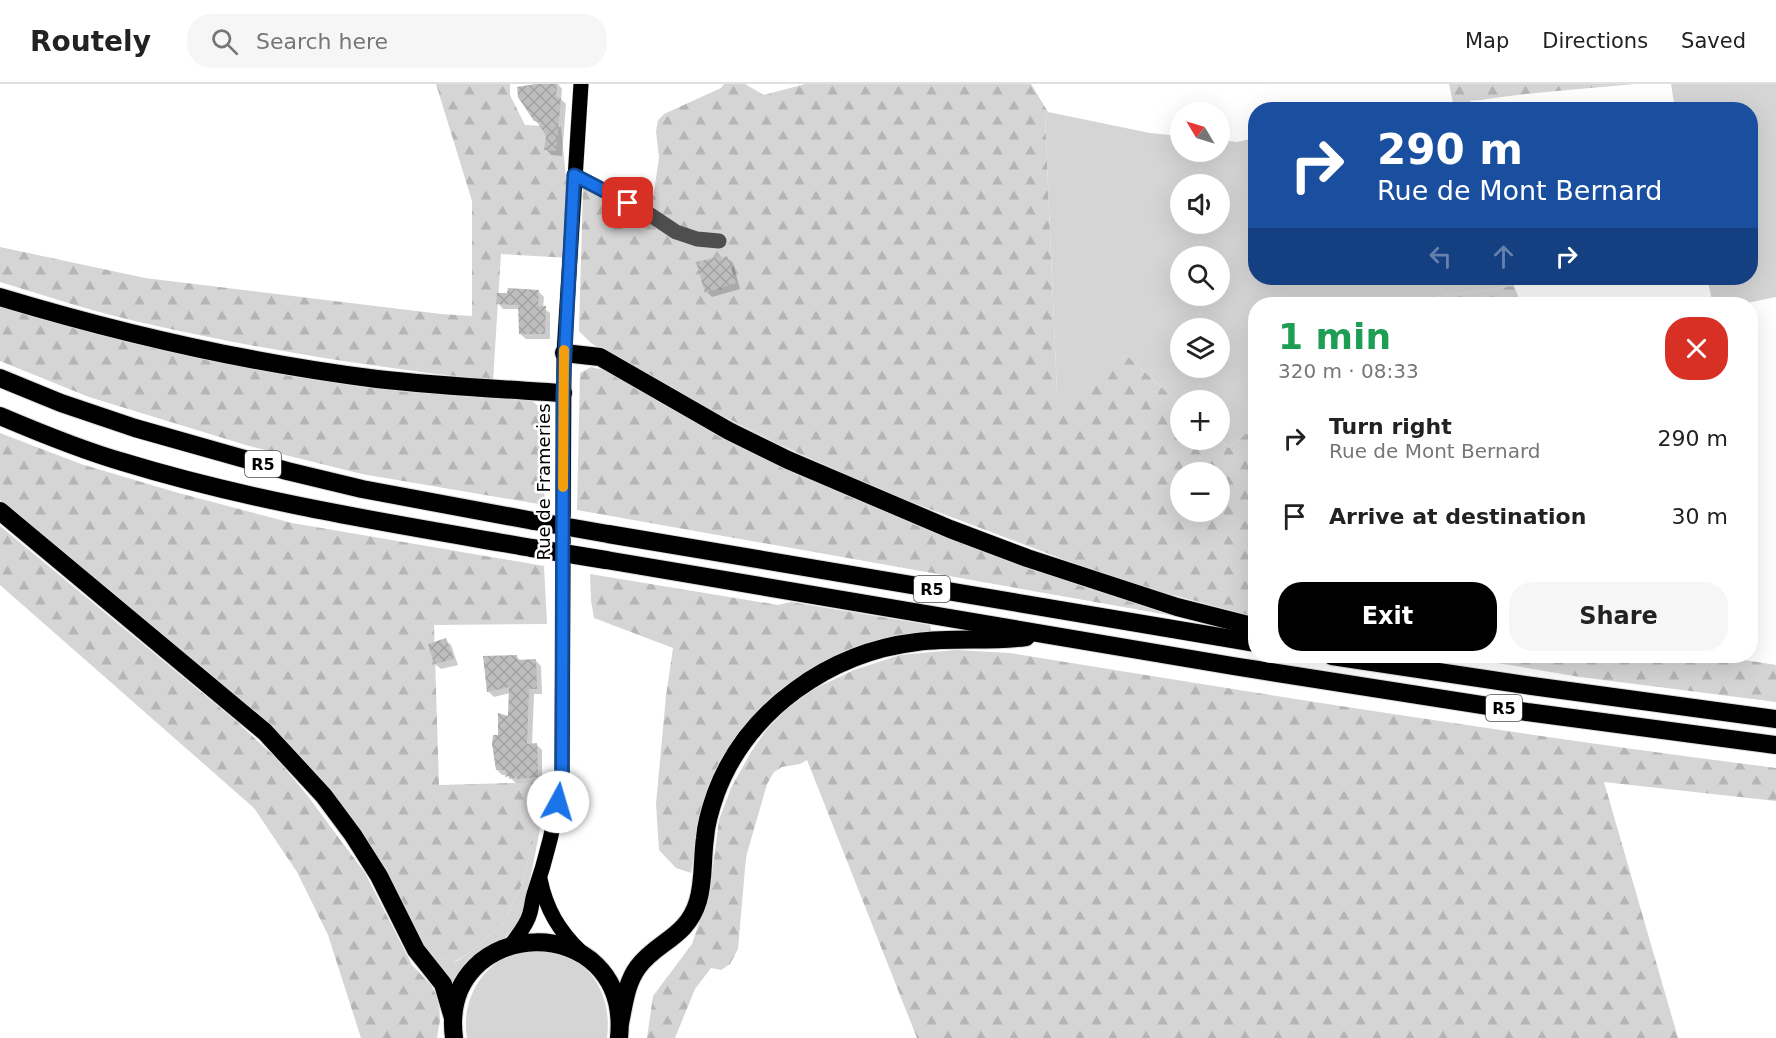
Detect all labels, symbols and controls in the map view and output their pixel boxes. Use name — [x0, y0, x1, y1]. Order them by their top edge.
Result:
search box — [187, 14, 607, 68]
text: Routely — [30, 25, 151, 58]
icon: search — [208, 25, 241, 58]
text: Search here — [256, 29, 388, 54]
text: Map — [1465, 29, 1509, 53]
text: Directions — [1542, 29, 1648, 53]
text: Saved — [1681, 29, 1746, 53]
north arrow — [1170, 102, 1230, 162]
map controls — [1170, 102, 1230, 522]
text: 290 m — [1377, 125, 1523, 174]
icon: right — [1278, 126, 1356, 204]
button: sound — [1170, 174, 1230, 234]
text: Rue de Mont Bernard — [1377, 175, 1662, 206]
pin — [602, 177, 653, 228]
icon: arrive — [611, 186, 644, 219]
icon: left — [1424, 240, 1457, 273]
icon: ahead — [1487, 240, 1520, 273]
icon: right — [1550, 240, 1583, 273]
button: search — [1170, 246, 1230, 306]
text: 1 min — [1278, 316, 1391, 357]
button: close — [1665, 317, 1728, 380]
button: layers — [1170, 318, 1230, 378]
text: 320 m · 08:33 — [1278, 359, 1419, 383]
button: + — [1170, 390, 1230, 450]
street label: Rue de Frameries — [533, 403, 554, 561]
text: Turn right — [1329, 414, 1452, 439]
icon: right — [1278, 422, 1311, 455]
text: 290 m — [1658, 426, 1728, 451]
text: Rue de Mont Bernard — [1329, 439, 1540, 463]
road number: R5 — [245, 451, 281, 477]
button: − — [1170, 462, 1230, 522]
icon: arrive — [1278, 500, 1311, 533]
text: Arrive at destination — [1329, 504, 1586, 529]
text: 30 m — [1672, 504, 1728, 529]
road number: R5 — [914, 576, 950, 602]
button: Exit — [1278, 582, 1497, 651]
button: Share — [1509, 582, 1728, 651]
road number: R5 — [1486, 695, 1522, 721]
position arrow — [526, 770, 590, 834]

